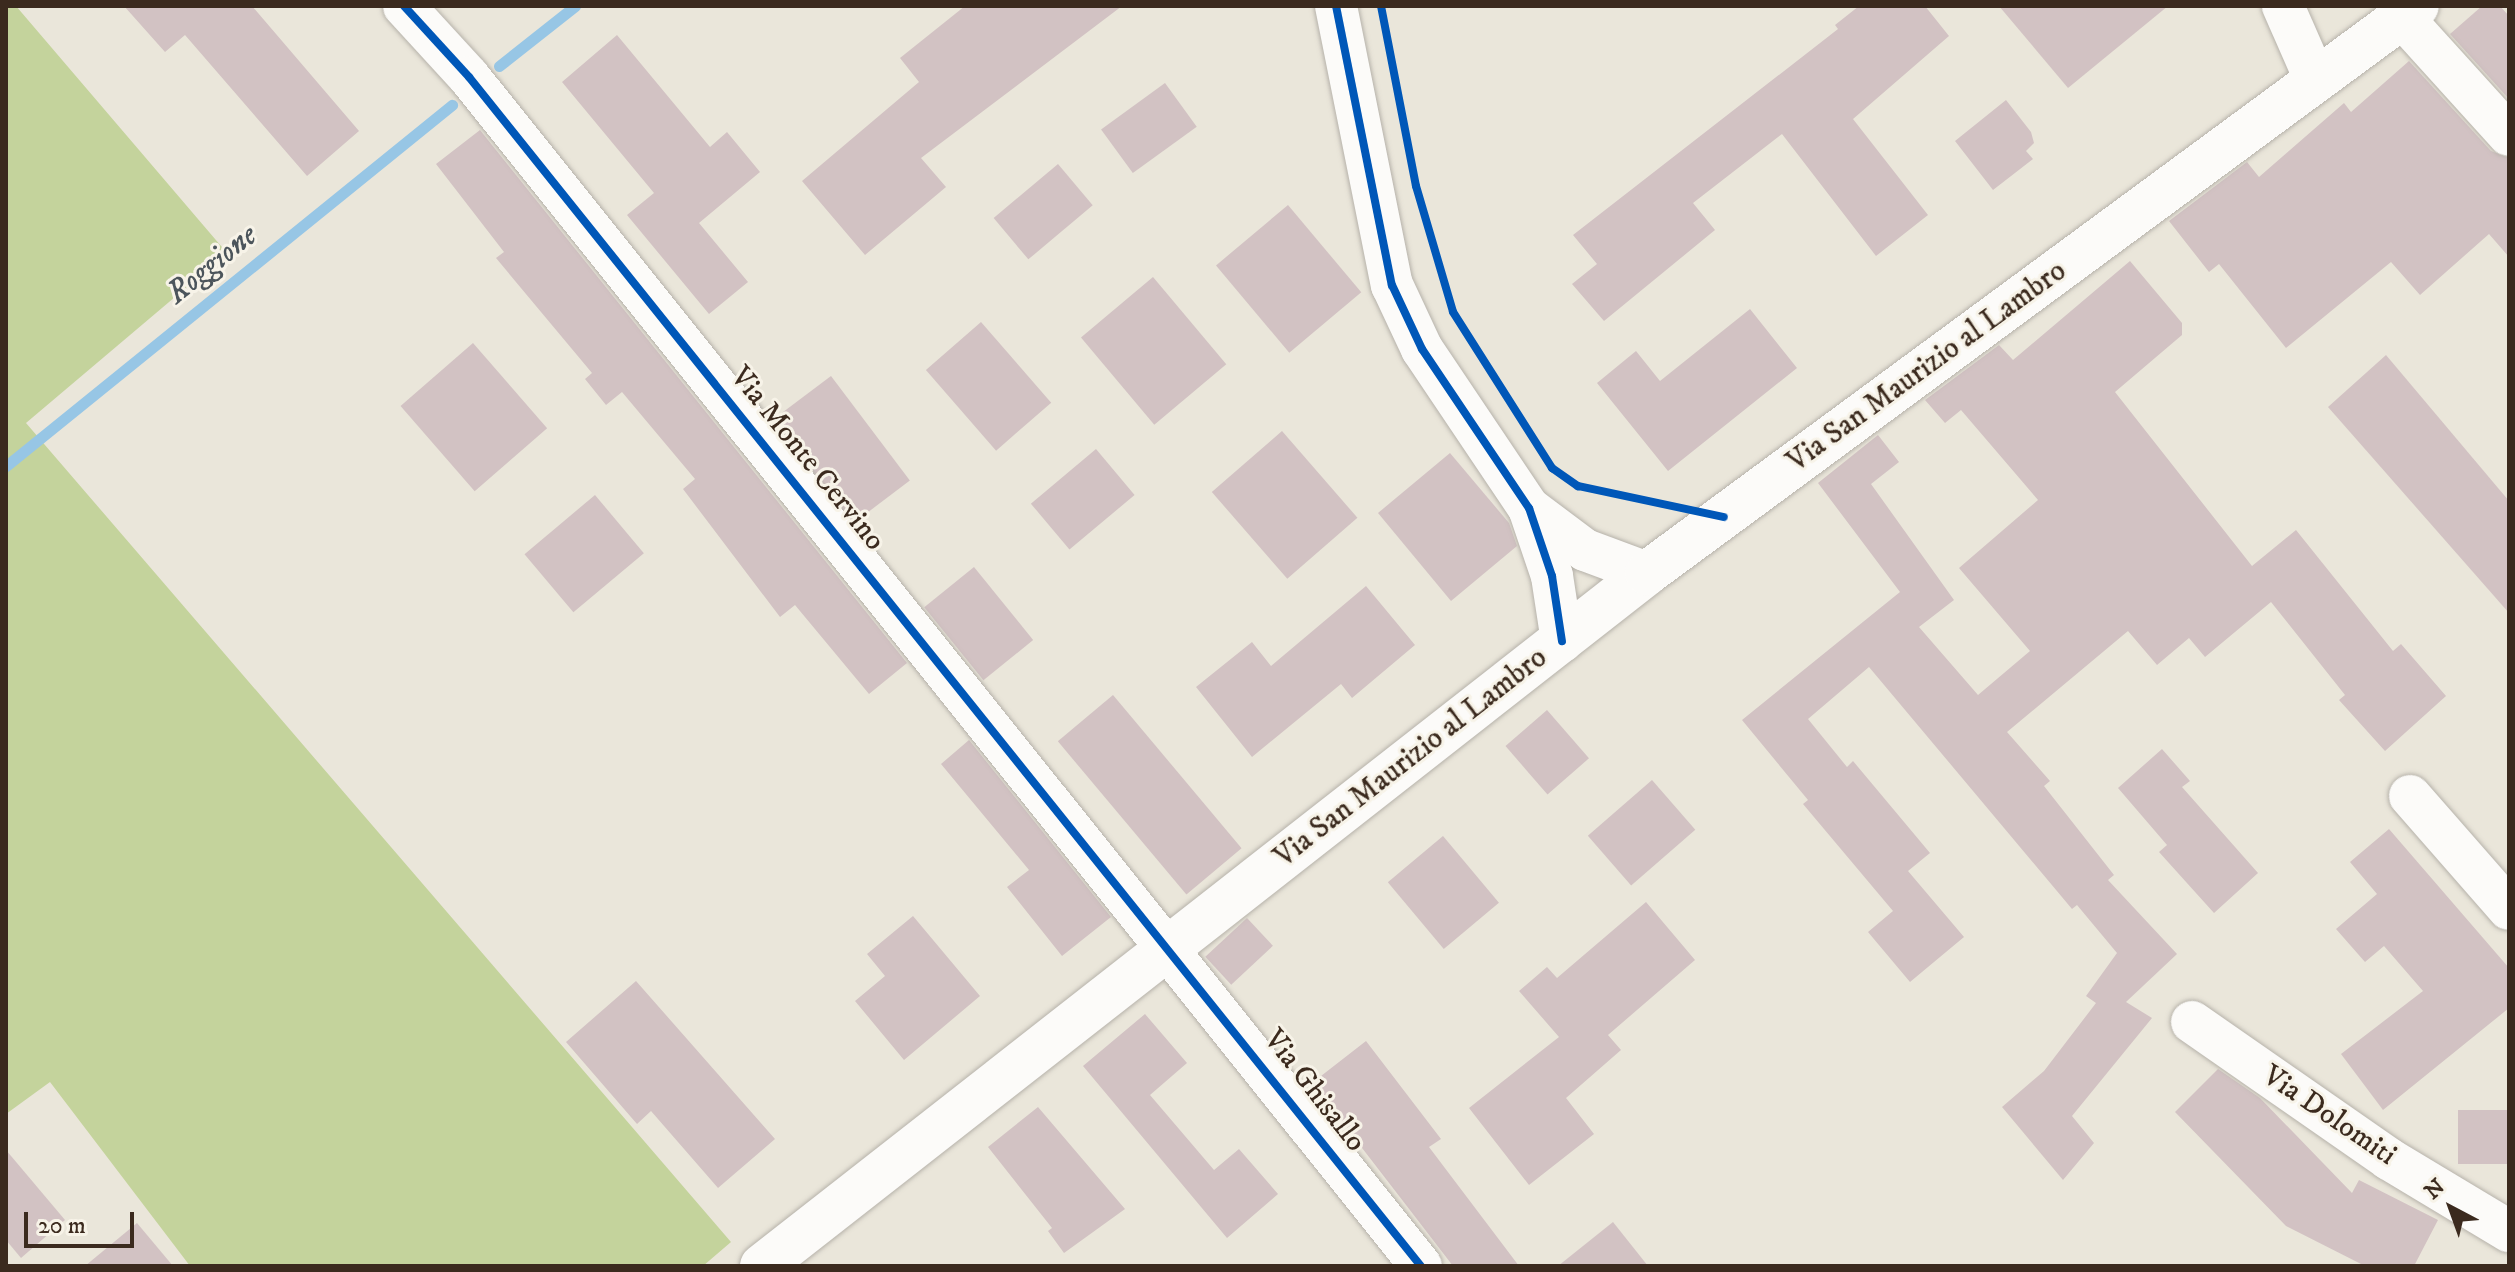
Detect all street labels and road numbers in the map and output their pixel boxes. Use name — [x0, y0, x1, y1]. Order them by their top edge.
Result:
street label: Via San Maurizio al Lambro — [1780, 254, 2074, 480]
street label: Via Monte Cervino — [722, 360, 892, 558]
street label: Via San Maurizio al Lambro — [1267, 640, 1555, 876]
street label: Via Ghisallo — [1255, 1023, 1373, 1159]
street label: Via Dolomiti — [2255, 1058, 2403, 1174]

